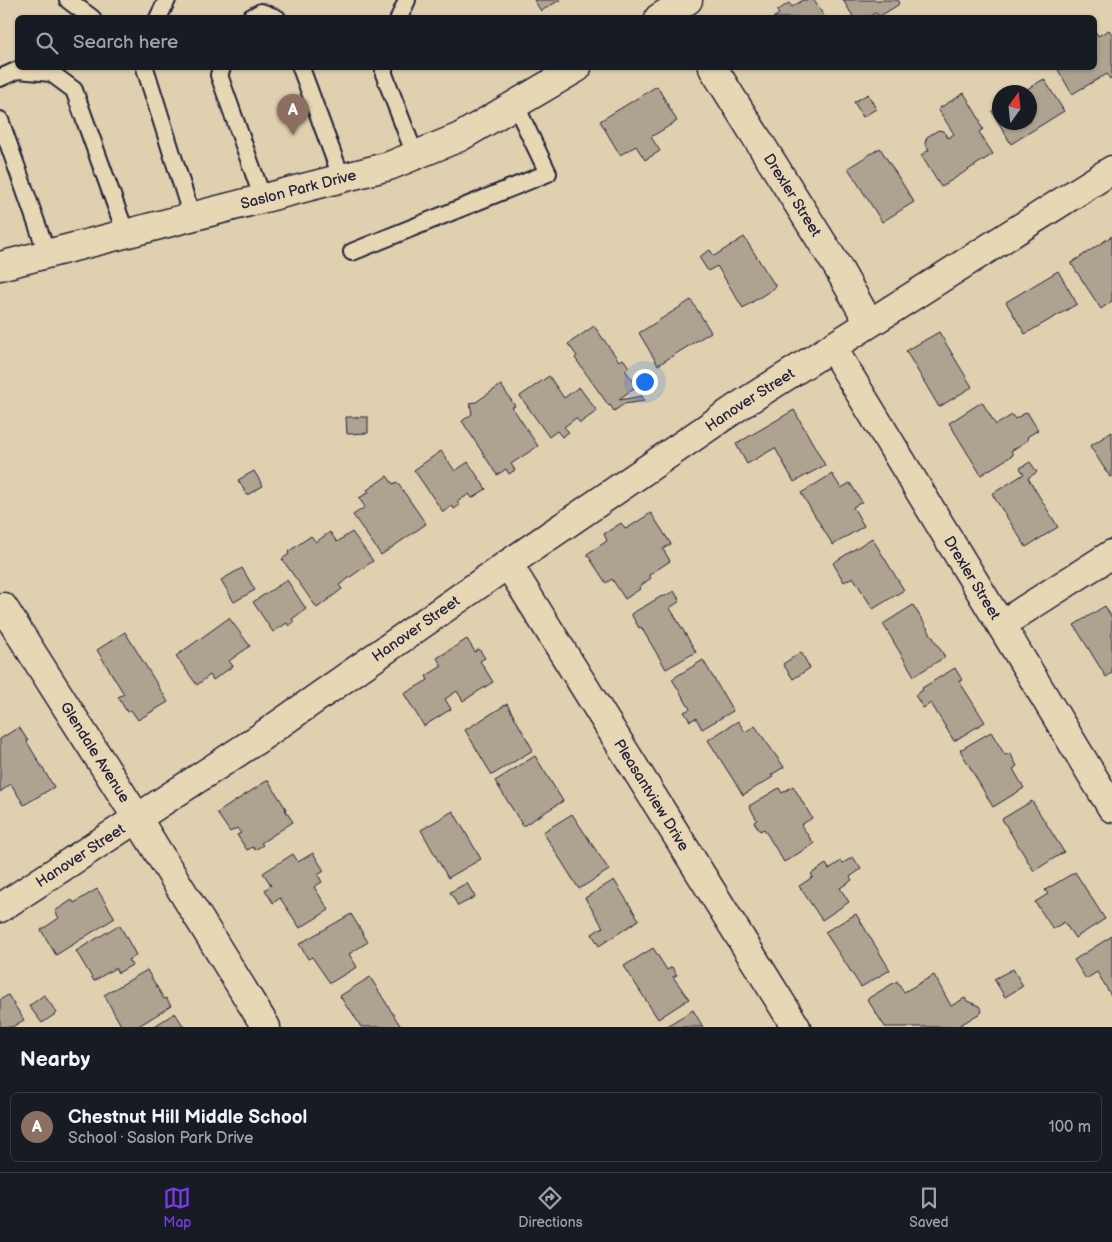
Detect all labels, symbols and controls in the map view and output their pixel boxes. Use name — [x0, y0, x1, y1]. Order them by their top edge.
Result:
search box — [15, 15, 1097, 70]
icon: search — [33, 29, 61, 57]
text: Search here — [73, 31, 178, 54]
north arrow — [992, 85, 1037, 130]
pin: A — [277, 94, 309, 135]
street label: Drexler Street — [759, 150, 825, 241]
street label: Saslon Park Drive — [239, 166, 358, 214]
street label: Hanover Street — [702, 364, 799, 436]
your location — [632, 369, 658, 395]
street label: Drexler Street — [939, 533, 1005, 624]
street label: Hanover Street — [369, 592, 464, 666]
street label: Glendale Avenue — [56, 699, 134, 806]
street label: Pleasantview Drive — [609, 736, 693, 855]
street label: Hanover Street — [32, 820, 129, 892]
text: Nearby — [20, 1047, 90, 1072]
text: Chestnut Hill Middle School — [68, 1106, 307, 1129]
text: A — [32, 1118, 42, 1137]
text: 100 m — [1048, 1118, 1091, 1137]
text: School · Saslon Park Drive — [68, 1129, 253, 1148]
tab: Map — [163, 1184, 192, 1231]
tab: Directions — [518, 1184, 583, 1231]
tab: Saved — [909, 1184, 949, 1231]

